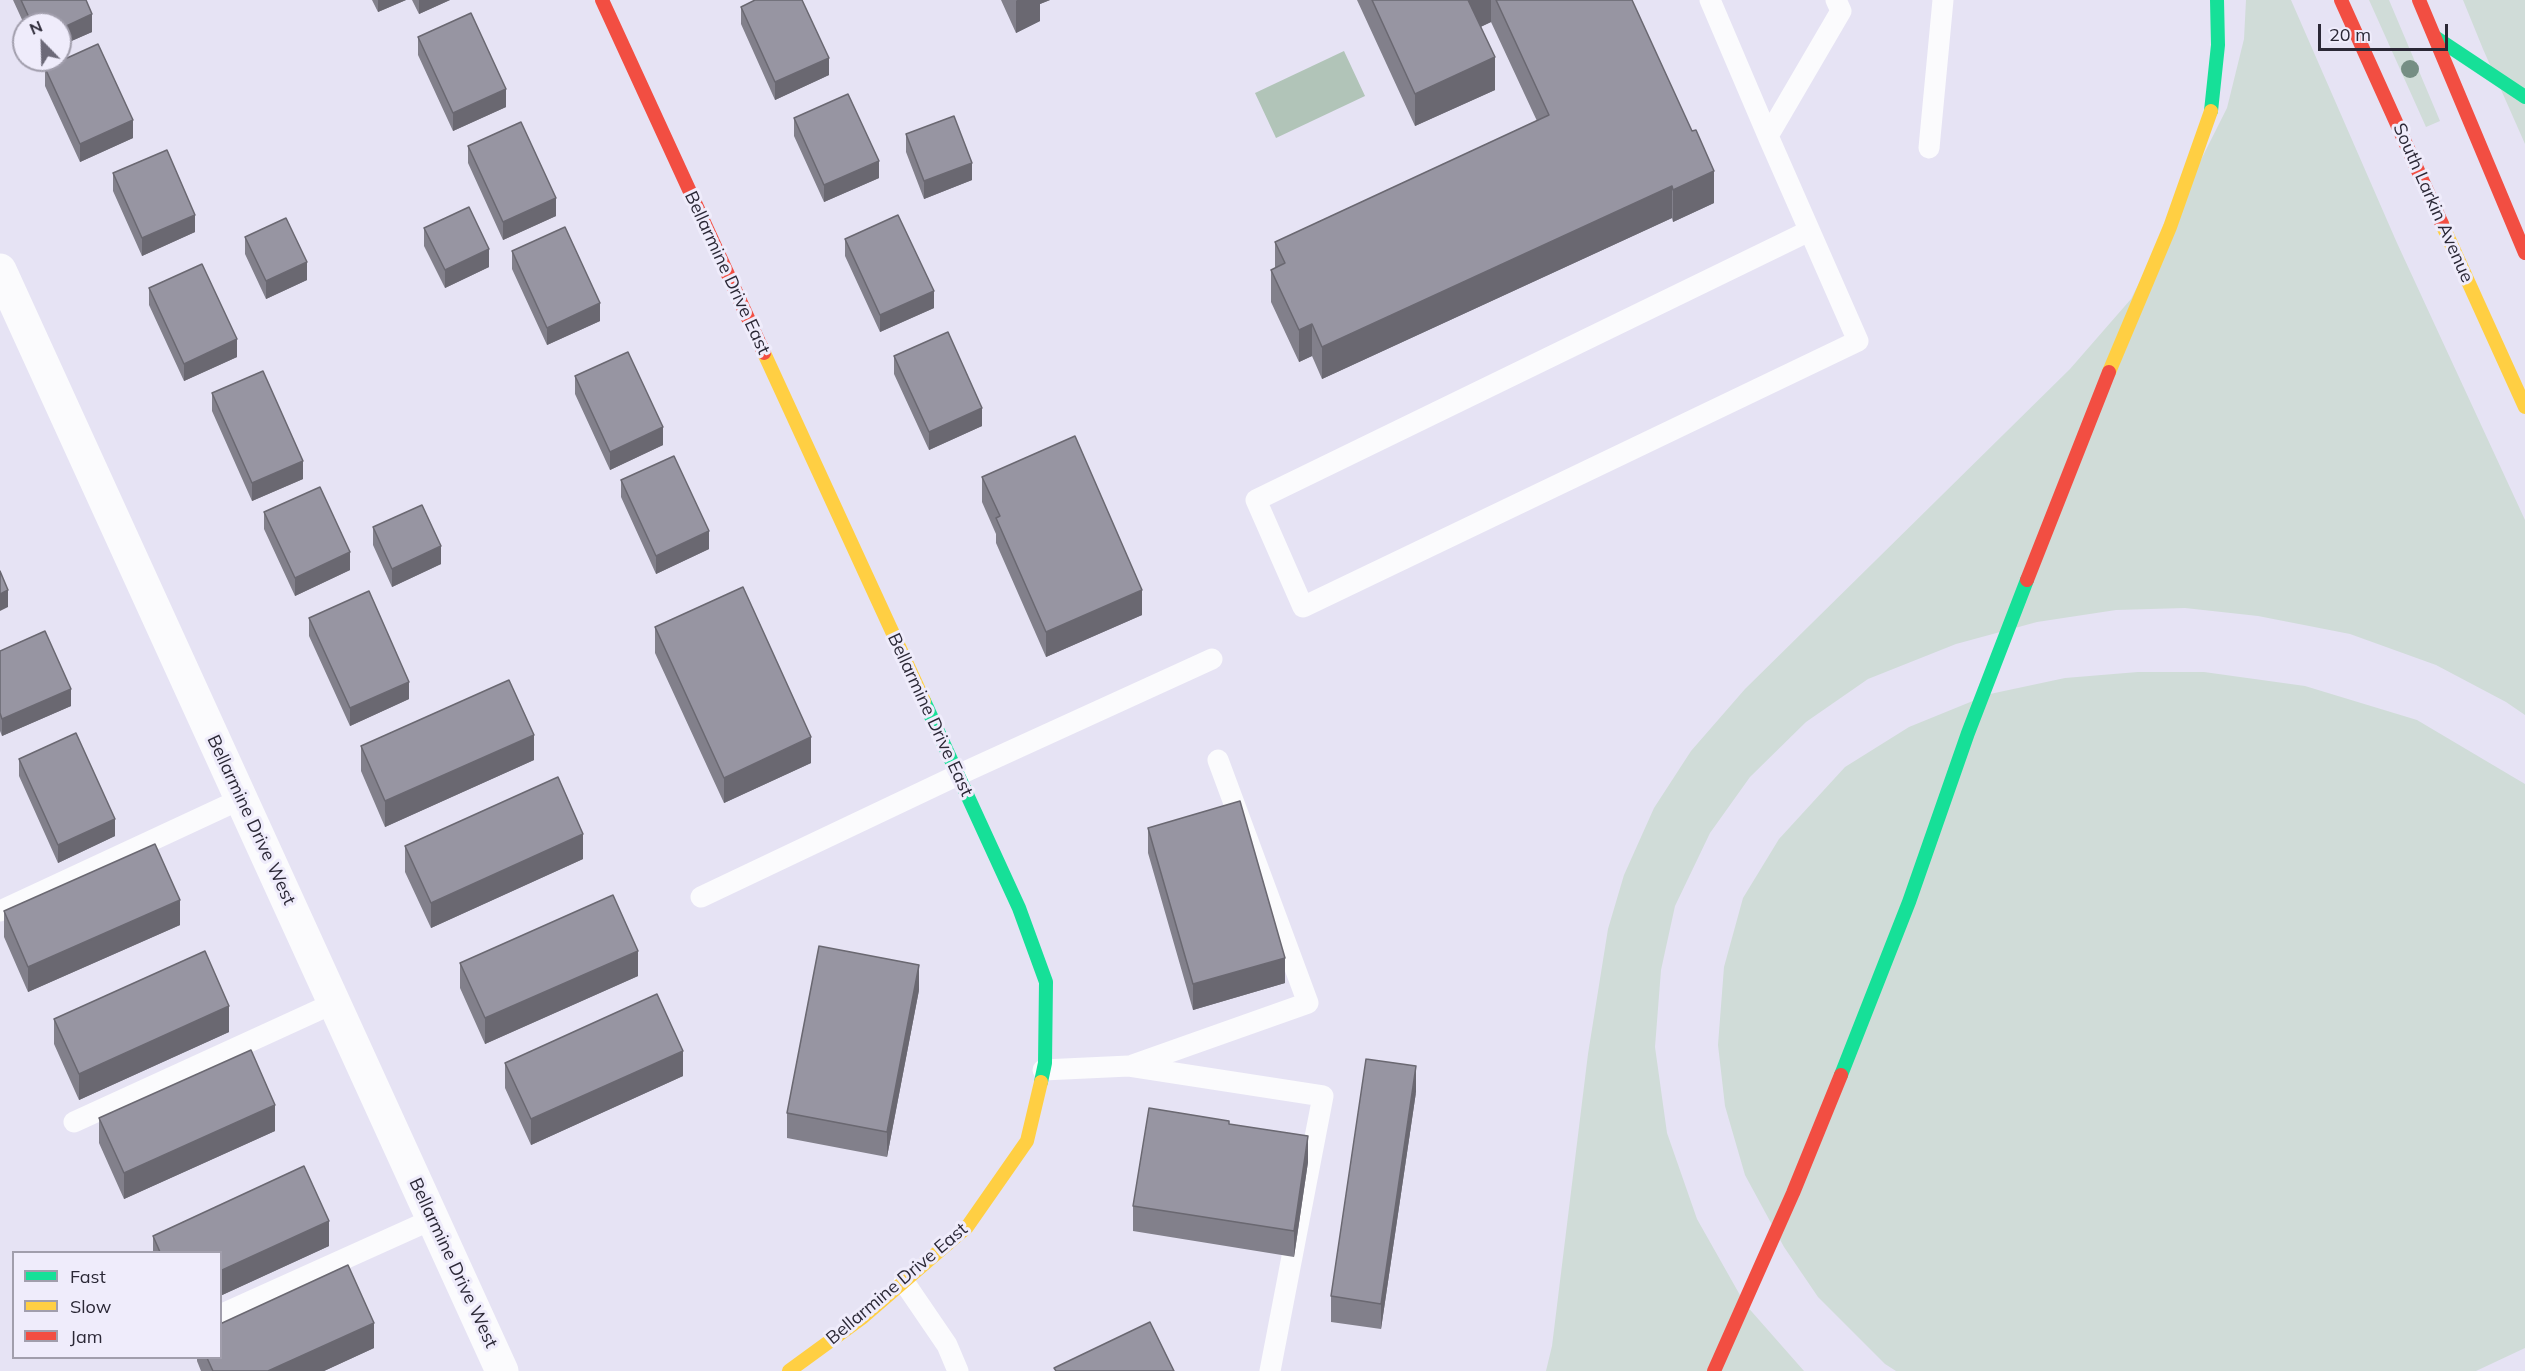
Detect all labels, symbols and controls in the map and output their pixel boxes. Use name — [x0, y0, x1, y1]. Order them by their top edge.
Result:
north arrow — [12, 12, 72, 72]
scale bar — [2321, 12, 2452, 50]
text: N — [26, 16, 45, 39]
text: 20 m — [2329, 23, 2371, 46]
street label: South Larkin Avenue — [2388, 120, 2478, 286]
street label: Bellarmine Drive East — [680, 188, 774, 358]
street label: Bellarmine Drive East — [883, 630, 977, 800]
street label: Bellarmine Drive West — [202, 732, 300, 908]
street label: Bellarmine Drive West — [404, 1175, 502, 1351]
street label: Bellarmine Drive East — [822, 1219, 972, 1349]
legend — [12, 1251, 222, 1359]
text: Fast — [70, 1265, 106, 1288]
text: Slow — [70, 1295, 111, 1318]
text: Jam — [70, 1325, 103, 1348]

